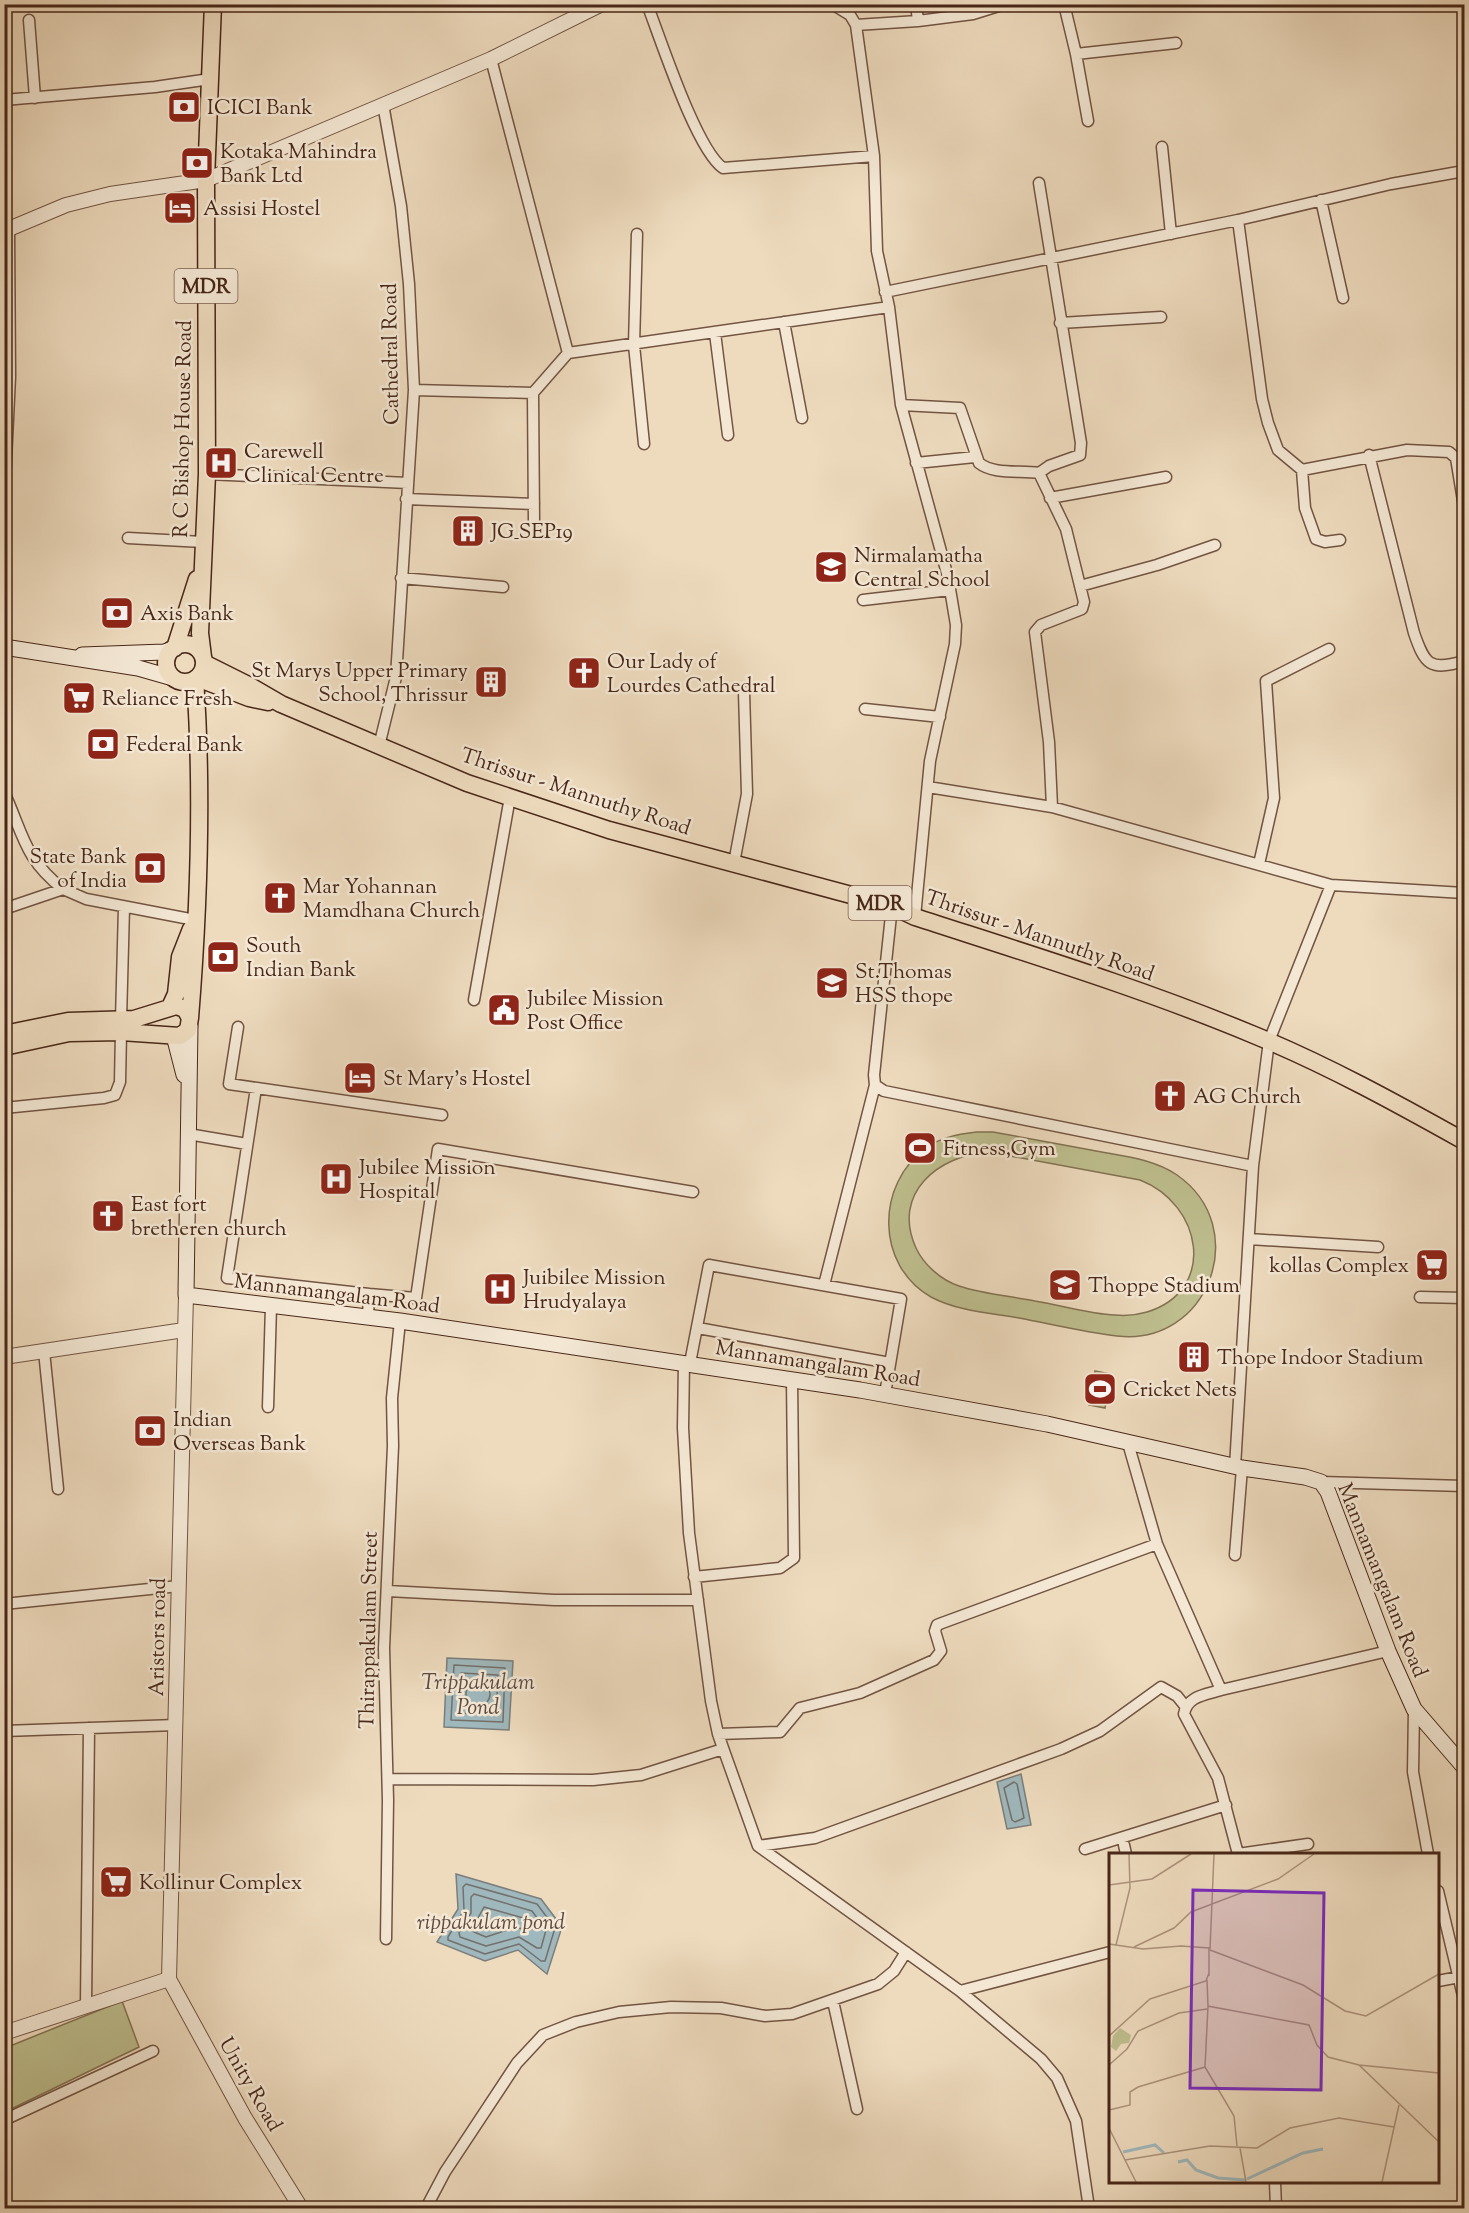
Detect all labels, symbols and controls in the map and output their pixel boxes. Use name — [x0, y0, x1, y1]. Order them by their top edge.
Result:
bank icon: ICICI Bank — [166, 89, 202, 125]
place label: ICICI Bank — [207, 94, 313, 124]
place label: Kotaka Mahindra Bank Ltd — [220, 138, 377, 192]
bank icon: Kotaka Mahindra Bank Ltd — [179, 145, 215, 181]
hotel icon: Assisi Hostel — [162, 190, 198, 226]
place label: Assisi Hostel — [203, 195, 320, 225]
road number: MDR — [174, 269, 238, 303]
street label: Cathedral Road — [376, 283, 408, 425]
street label: R C Bishop House Road — [167, 320, 201, 538]
place label: Carewell Clinical Centre — [244, 438, 384, 492]
hospital icon: Carewell Clinical Centre — [203, 445, 239, 481]
building icon: JG_SEP19 — [450, 513, 486, 549]
place label: JG_SEP19 — [490, 518, 573, 548]
place label: Nirmalamatha Central School — [854, 542, 990, 596]
school or university icon: Nirmalamatha Central School — [813, 549, 849, 585]
bank icon: Axis Bank — [99, 595, 135, 631]
place label: Axis Bank — [140, 600, 235, 630]
place label: Our Lady of Lourdes Cathedral — [607, 648, 776, 702]
church icon: Our Lady of Lourdes Cathedral — [566, 655, 602, 691]
place label: St Marys Upper Primary School, Thrissur — [251, 657, 469, 711]
building icon: St Marys Upper Primary School, Thrissur — [473, 664, 509, 700]
supermarket icon: Reliance Fresh — [61, 680, 97, 716]
place label: Reliance Fresh — [102, 685, 233, 715]
bank icon: Federal Bank — [85, 726, 121, 762]
place label: Federal Bank — [126, 731, 244, 761]
street label: Thrissur - Mannuthy Road — [456, 741, 694, 844]
place label: State Bank of India — [30, 843, 128, 897]
bank icon: State Bank of India — [132, 850, 168, 886]
place label: Mar Yohannan Mamdhana Church — [303, 873, 480, 927]
church icon: Mar Yohannan Mamdhana Church — [262, 880, 298, 916]
street label: Thrissur - Mannuthy Road — [921, 884, 1158, 990]
road number: MDR — [848, 886, 912, 920]
place label: South Indian Bank — [246, 932, 357, 986]
bank icon: South Indian Bank — [205, 939, 241, 975]
place label: St.Thomas HSS thope — [855, 958, 953, 1012]
school or university icon: St.Thomas HSS thope — [814, 965, 850, 1001]
place label: Jubilee Mission Post Office — [526, 985, 664, 1039]
public building icon: Jubilee Mission Post Office — [486, 992, 522, 1028]
hotel icon: St Mary's Hostel — [342, 1060, 378, 1096]
place label: St Mary's Hostel — [383, 1065, 531, 1095]
church icon: AG Church — [1152, 1078, 1188, 1114]
place label: AG Church — [1193, 1083, 1301, 1113]
sports icon: Fitness,Gym — [902, 1130, 938, 1166]
place label: Fitness,Gym — [943, 1135, 1056, 1165]
place label: Jubilee Mission Hospital — [358, 1154, 496, 1208]
hospital icon: Jubilee Mission Hospital — [318, 1161, 354, 1197]
place label: East fort bretheren church — [131, 1191, 287, 1245]
church icon: East fort bretheren church — [90, 1198, 126, 1234]
supermarket icon: kollas Complex — [1414, 1247, 1450, 1283]
place label: kollas Complex — [1269, 1252, 1409, 1282]
place label: Juibilee Mission Hrudyalaya — [522, 1264, 666, 1318]
street label: Mannamangalam Road — [232, 1267, 442, 1323]
school or university icon: Thoppe Stadium — [1047, 1267, 1083, 1303]
hospital icon: Juibilee Mission Hrudyalaya — [482, 1271, 518, 1307]
place label: Thoppe Stadium — [1088, 1272, 1240, 1302]
street label: Mannamangalam Road — [713, 1334, 923, 1396]
building icon: Thope Indoor Stadium — [1176, 1339, 1212, 1375]
place label: Thope Indoor Stadium — [1217, 1344, 1423, 1374]
sports icon: Cricket Nets — [1082, 1371, 1118, 1407]
place label: Cricket Nets — [1123, 1376, 1237, 1406]
place label: Indian Overseas Bank — [173, 1406, 307, 1460]
bank icon: Indian Overseas Bank — [132, 1413, 168, 1449]
street label: Mannamangalam Road — [1328, 1479, 1434, 1683]
street label: Thirappakulam Street — [353, 1531, 387, 1729]
street label: Aristors road — [143, 1577, 175, 1697]
water label: Trippakulam Pond — [421, 1668, 535, 1725]
inset map — [1109, 1853, 1439, 2183]
supermarket icon: Kollinur Complex — [98, 1864, 134, 1900]
place label: Kollinur Complex — [139, 1869, 302, 1899]
water label: rippakulam pond — [417, 1908, 565, 1940]
street label: Unity Road — [210, 2032, 288, 2138]

